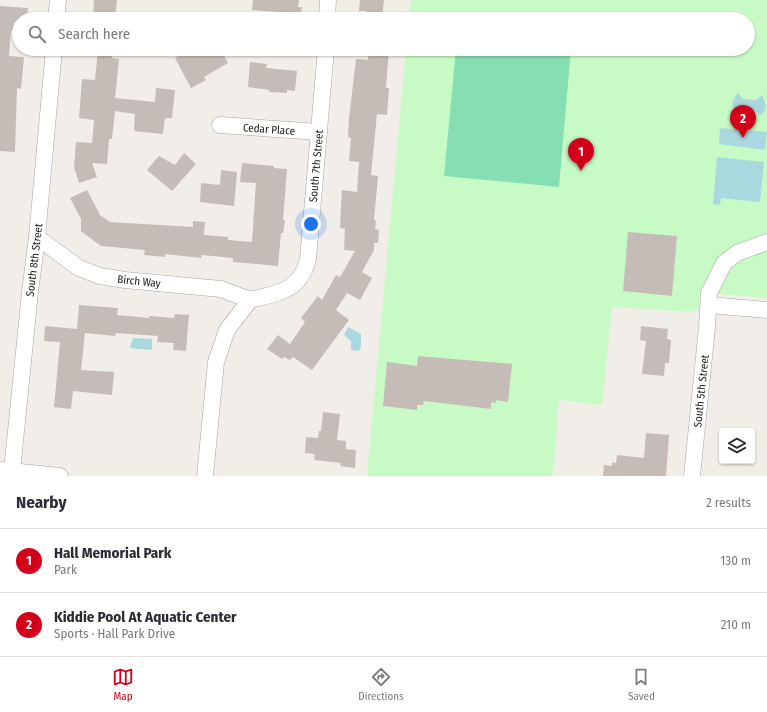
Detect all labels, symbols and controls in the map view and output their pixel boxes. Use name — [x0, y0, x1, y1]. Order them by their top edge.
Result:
search box — [12, 12, 755, 56]
icon: search — [26, 23, 48, 45]
text: Search here — [58, 25, 130, 43]
pin: 2 — [730, 105, 756, 138]
street label: Cedar Place — [242, 121, 296, 138]
street label: South 7th Street — [307, 129, 326, 203]
pin: 1 — [568, 138, 594, 171]
your location — [301, 214, 321, 234]
street label: South 8th Street — [24, 222, 45, 297]
street label: Birch Way — [117, 273, 161, 290]
street label: South 5th Street — [691, 354, 712, 428]
map controls — [719, 428, 755, 464]
button: layers — [719, 428, 755, 464]
text: Nearby — [16, 492, 67, 513]
text: 2 results — [706, 495, 751, 510]
text: Hall Memorial Park — [54, 544, 171, 562]
text: 1 — [26, 553, 32, 568]
text: 130 m — [720, 553, 751, 568]
text: Park — [54, 562, 77, 577]
text: Kiddie Pool At Aquatic Center — [54, 608, 237, 626]
text: 2 — [26, 617, 32, 632]
text: 210 m — [721, 617, 751, 632]
text: Sports · Hall Park Drive — [54, 626, 175, 641]
tab: Map — [112, 666, 134, 703]
tab: Directions — [358, 666, 404, 703]
tab: Saved — [628, 666, 655, 703]

